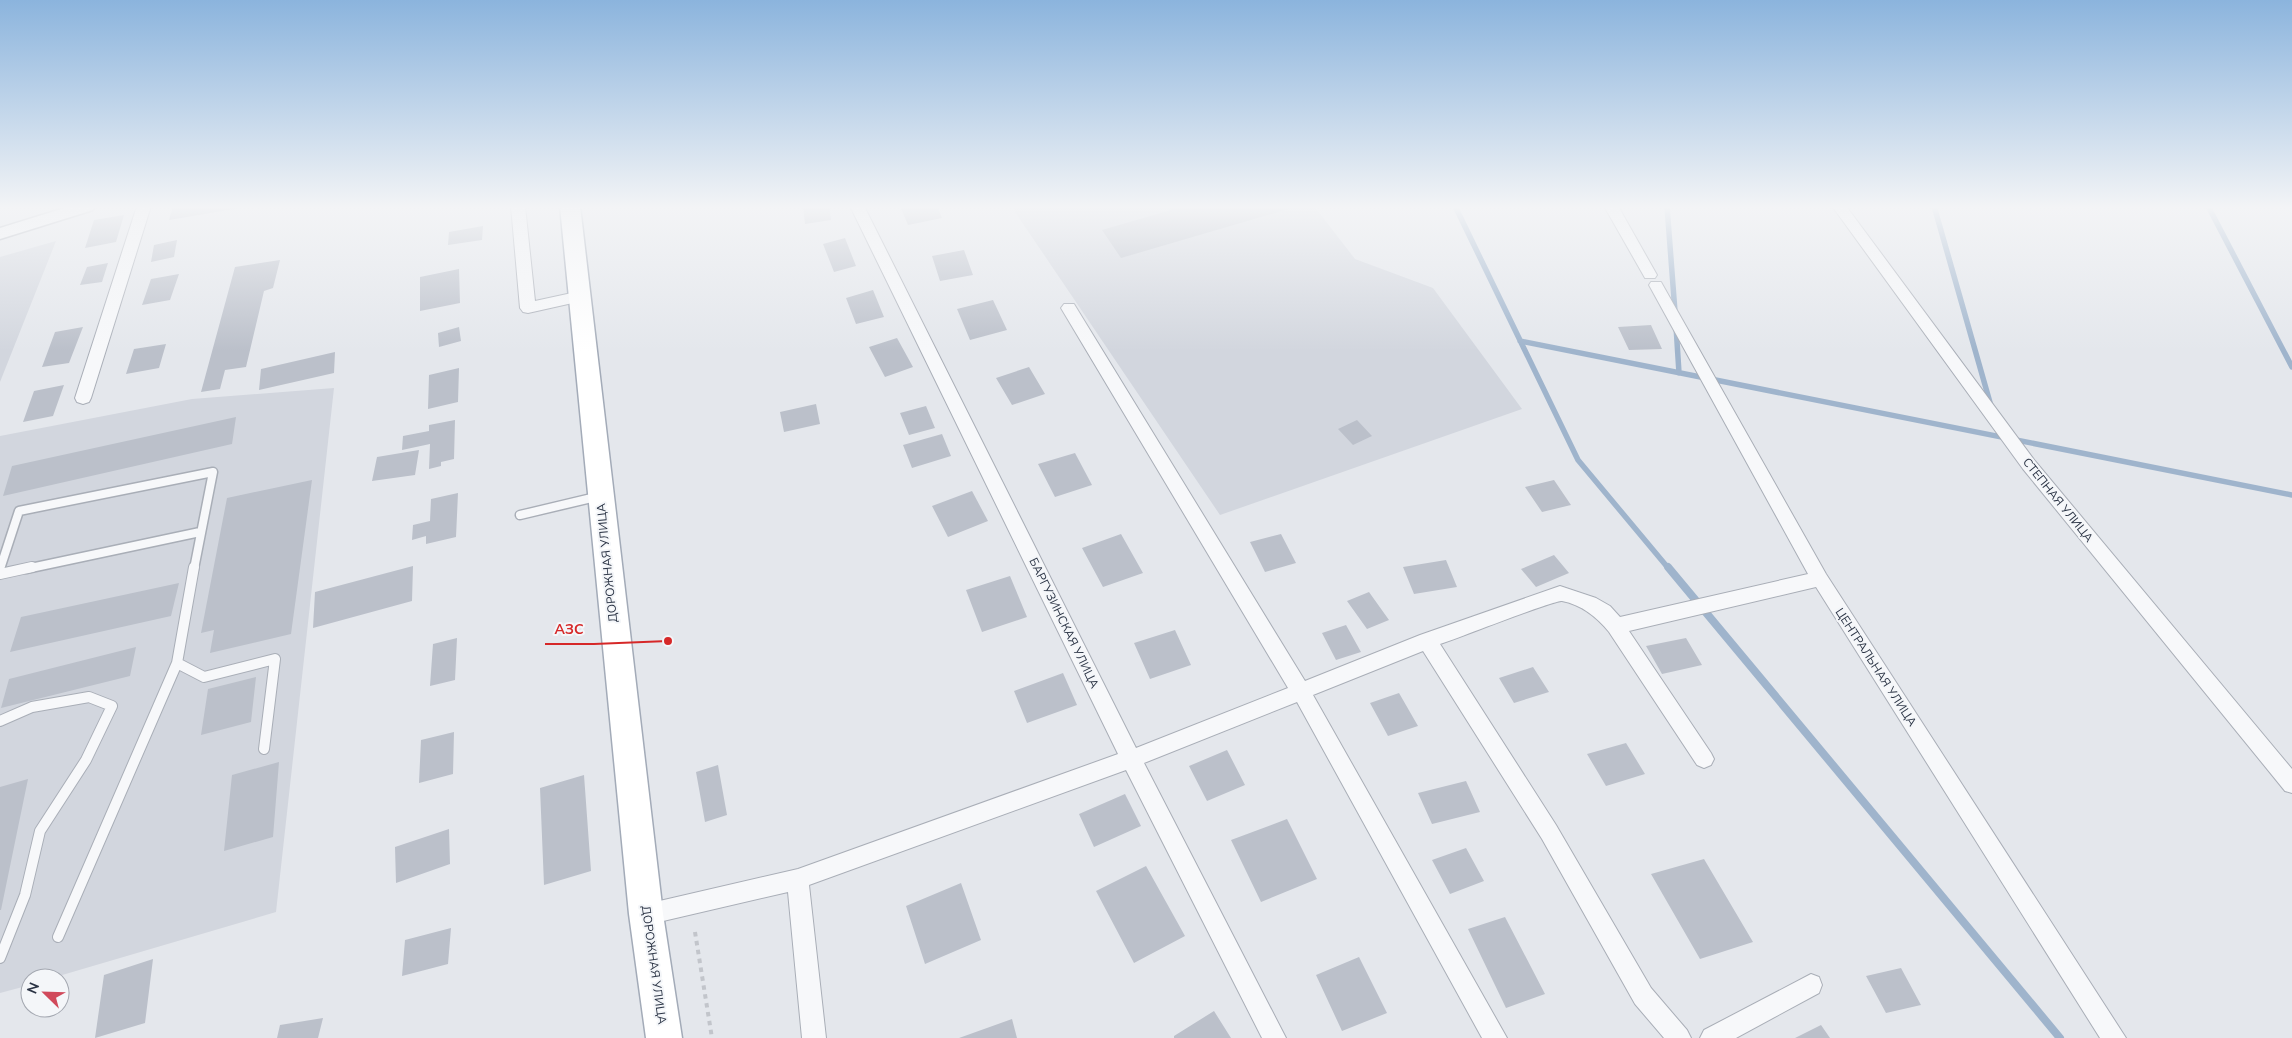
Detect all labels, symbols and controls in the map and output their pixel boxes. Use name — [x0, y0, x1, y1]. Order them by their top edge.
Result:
street label: СТЕПНАЯ УЛИЦА — [2019, 455, 2097, 546]
street label: ДОРОЖНАЯ УЛИЦА — [593, 502, 621, 623]
street label: БАРГУЗИНСКАЯ УЛИЦА — [1025, 555, 1103, 691]
street label: ЦЕНТРАЛЬНАЯ УЛИЦА — [1832, 605, 1920, 729]
callout: АЗС — [545, 615, 594, 644]
text: АЗС — [555, 620, 584, 639]
street label: ДОРОЖНАЯ УЛИЦА — [638, 905, 670, 1026]
north arrow — [20, 968, 70, 1018]
text: N — [23, 980, 44, 997]

